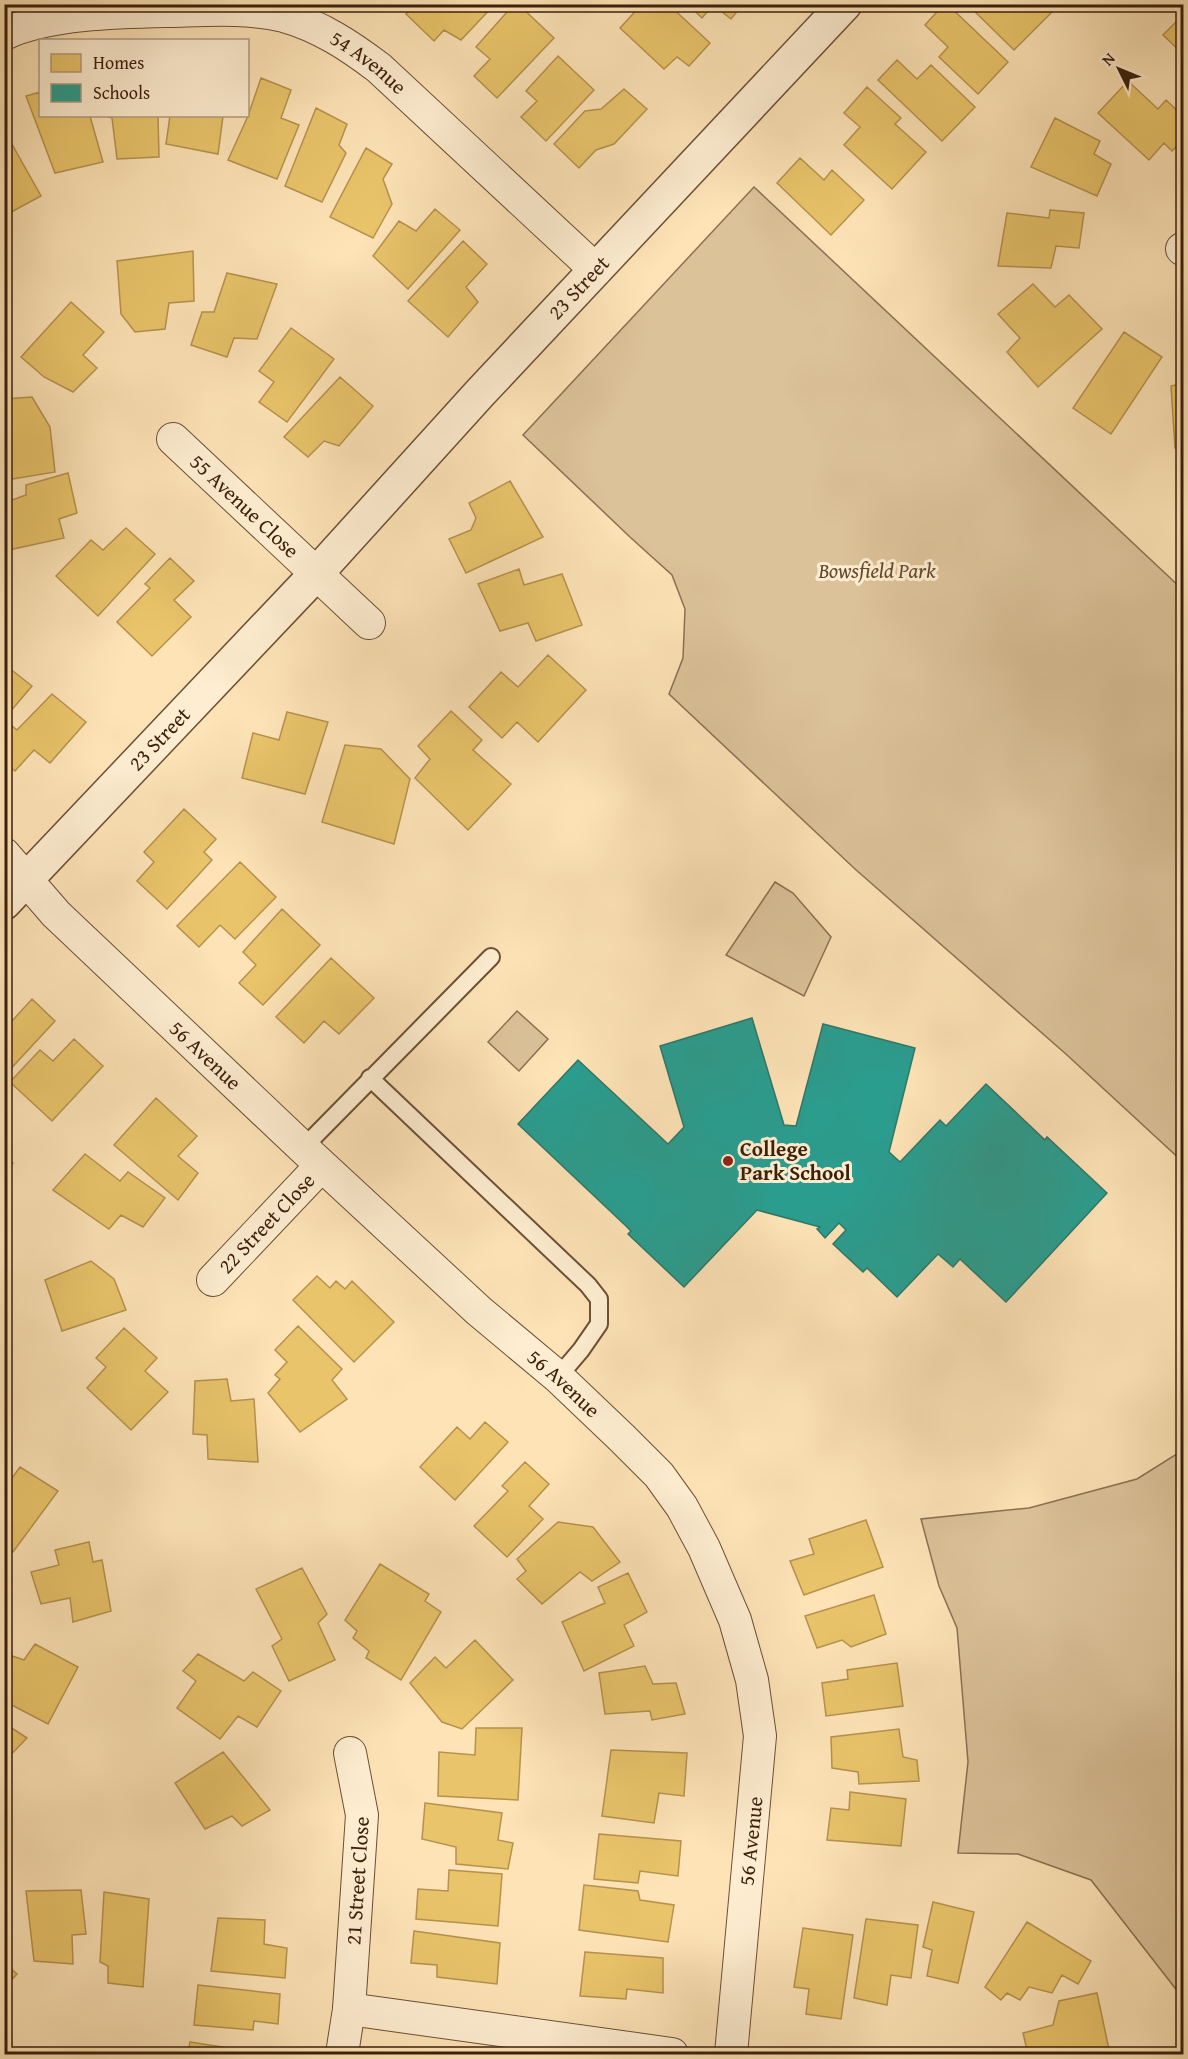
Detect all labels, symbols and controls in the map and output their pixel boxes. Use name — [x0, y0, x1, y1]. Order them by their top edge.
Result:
street label: 54 Avenue — [324, 22, 414, 101]
legend — [39, 39, 249, 117]
north arrow — [1089, 39, 1149, 99]
text: N — [1096, 46, 1121, 71]
text: Homes — [93, 49, 144, 76]
text: Schools — [93, 79, 150, 106]
street label: 23 Street — [540, 248, 617, 326]
street label: 55 Avenue Close — [183, 446, 307, 565]
park label: Bowsfield Park — [817, 555, 936, 586]
street label: 23 Street — [121, 699, 198, 778]
street label: 56 Avenue — [162, 1013, 249, 1097]
place label: College Park School — [740, 1133, 851, 1188]
marker: College Park School — [721, 1154, 735, 1168]
street label: 22 Street Close — [211, 1165, 322, 1280]
street label: 56 Avenue — [521, 1342, 608, 1425]
street label: 56 Avenue — [730, 1795, 771, 1887]
street label: 21 Street Close — [337, 1815, 377, 1946]

